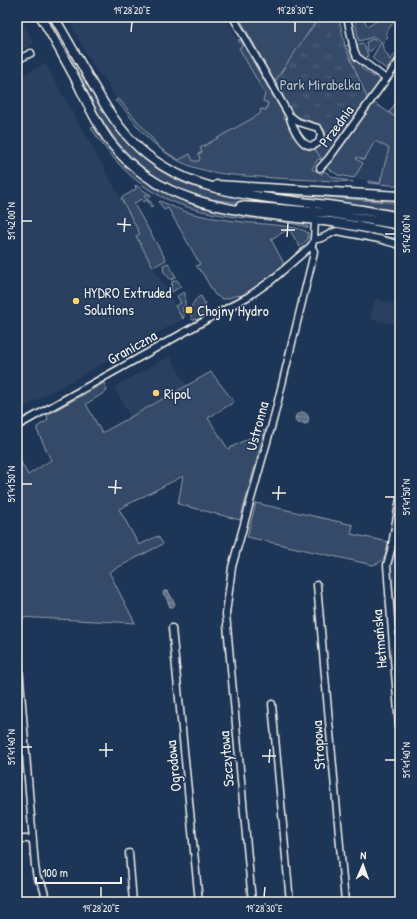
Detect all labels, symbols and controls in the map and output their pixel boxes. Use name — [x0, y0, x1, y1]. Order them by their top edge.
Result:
text: 19°28'20"E — [114, 4, 151, 17]
text: 19°28'30"E — [277, 4, 314, 17]
park label: Park Mirabelka — [280, 74, 360, 95]
street label: Przednia — [314, 101, 358, 151]
text: 51°42'00"N — [5, 202, 18, 240]
text: 51°42'00"N — [400, 215, 413, 253]
place label: HYDRO Extruded Solutions — [84, 282, 171, 320]
marker: HYDRO Extruded Solutions — [71, 296, 81, 306]
place label: Chojny Hydro — [197, 300, 269, 321]
marker: Chojny Hydro — [184, 305, 194, 315]
street label: Graniczna — [103, 325, 161, 369]
place label: Ripol — [164, 383, 191, 404]
marker: Ripol — [151, 388, 161, 398]
street label: Ustronna — [240, 399, 274, 453]
text: 51°41'50"N — [5, 466, 18, 502]
text: 51°41'50"N — [400, 479, 413, 515]
street label: Hetmańska — [366, 609, 392, 669]
street label: Stropowa — [306, 720, 330, 770]
text: 51°41'40"N — [5, 729, 18, 765]
street label: Szczytowa — [213, 730, 239, 788]
street label: Ogrodowa — [160, 739, 186, 793]
text: 51°41'40"N — [400, 742, 413, 778]
north arrow — [343, 845, 383, 885]
text: N — [360, 848, 367, 862]
scale bar — [36, 859, 121, 885]
text: 100 m — [42, 864, 68, 881]
text: 19°28'20"E — [83, 902, 120, 915]
text: 19°28'30"E — [246, 902, 283, 915]

